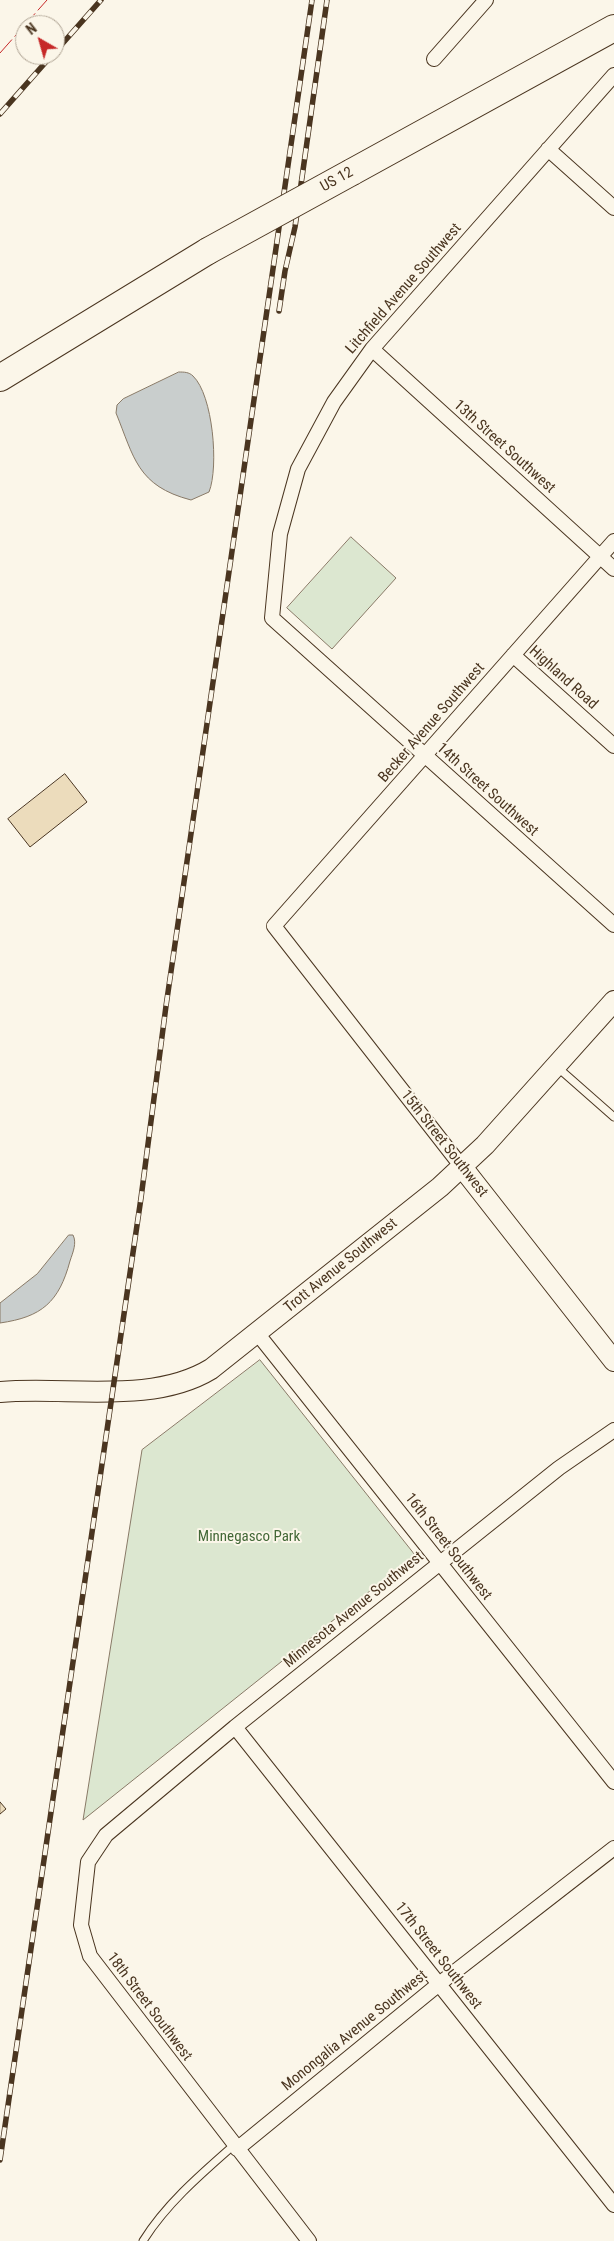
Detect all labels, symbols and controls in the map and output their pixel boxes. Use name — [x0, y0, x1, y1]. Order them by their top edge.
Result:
north arrow — [15, 15, 65, 65]
text: N — [23, 20, 40, 38]
street label: US 12 — [318, 164, 356, 196]
street label: Litchfield Avenue Southwest — [342, 220, 466, 358]
street label: 13th Street Southwest — [449, 397, 559, 497]
street label: Highland Road — [525, 642, 601, 714]
street label: Becker Avenue Southwest — [375, 659, 489, 787]
street label: 14th Street Southwest — [432, 740, 542, 840]
street label: 15th Street Southwest — [397, 1087, 491, 1201]
street label: Trott Avenue Southwest — [281, 1215, 401, 1317]
street label: 16th Street Southwest — [401, 1490, 495, 1604]
park label: Minnegasco Park — [198, 1528, 300, 1546]
street label: Minnesota Avenue Southwest — [280, 1548, 428, 1672]
street label: 17th Street Southwest — [391, 1899, 485, 2013]
street label: 18th Street Southwest — [102, 1949, 196, 2065]
street label: Monongalia Avenue Southwest — [279, 1967, 431, 2095]

